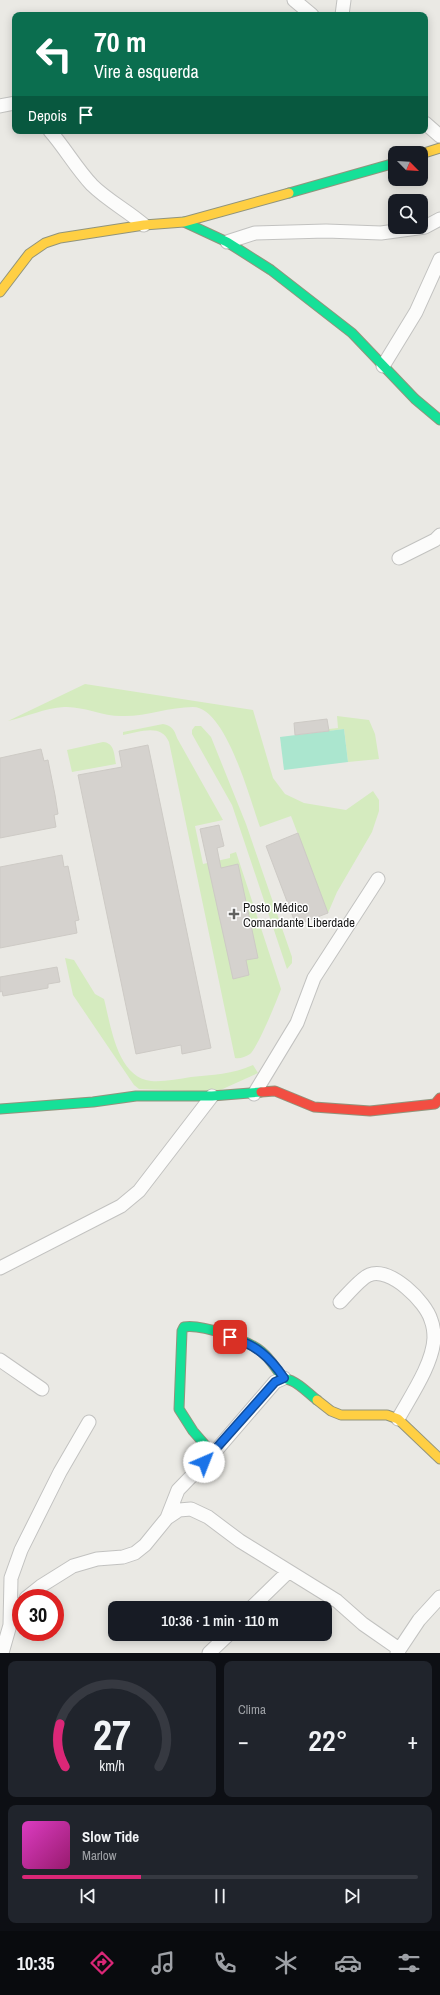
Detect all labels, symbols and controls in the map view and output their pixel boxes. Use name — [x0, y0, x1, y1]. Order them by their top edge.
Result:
text: 70 m — [94, 23, 146, 61]
icon: left — [28, 28, 80, 80]
text: Vire à esquerda — [94, 59, 199, 84]
icon: arrive — [75, 104, 97, 126]
text: Depois — [28, 105, 67, 126]
north arrow — [388, 146, 428, 186]
map controls — [388, 146, 428, 234]
button: search — [388, 194, 428, 234]
place label: Posto Médico Comandante Liberdade — [243, 899, 355, 931]
marker: Posto Médico Comandante Liberdade — [228, 908, 240, 920]
pin — [213, 1320, 247, 1354]
icon: arrive — [219, 1326, 241, 1348]
position arrow — [183, 1441, 225, 1483]
speed limit sign: 30 — [12, 1589, 64, 1641]
text: 10:36 · 1 min · 110 m — [161, 1610, 279, 1631]
text: Clima — [238, 1701, 266, 1718]
text: 27 — [93, 1707, 131, 1763]
text: 22° — [308, 1720, 348, 1760]
text: − — [238, 1726, 249, 1756]
text: + — [407, 1726, 418, 1756]
text: km/h — [99, 1756, 125, 1775]
text: Slow Tide — [82, 1826, 139, 1847]
text: Marlow — [82, 1847, 116, 1864]
icon: previous — [77, 1885, 99, 1907]
icon: pause — [209, 1885, 231, 1907]
icon: next — [341, 1885, 363, 1907]
icon: directions — [88, 1949, 116, 1977]
icon: music — [149, 1949, 177, 1977]
icon: phone — [211, 1949, 239, 1977]
icon: climate — [272, 1949, 300, 1977]
icon: car — [334, 1949, 362, 1977]
icon: filters — [395, 1949, 423, 1977]
text: 10:35 — [17, 1951, 54, 1976]

